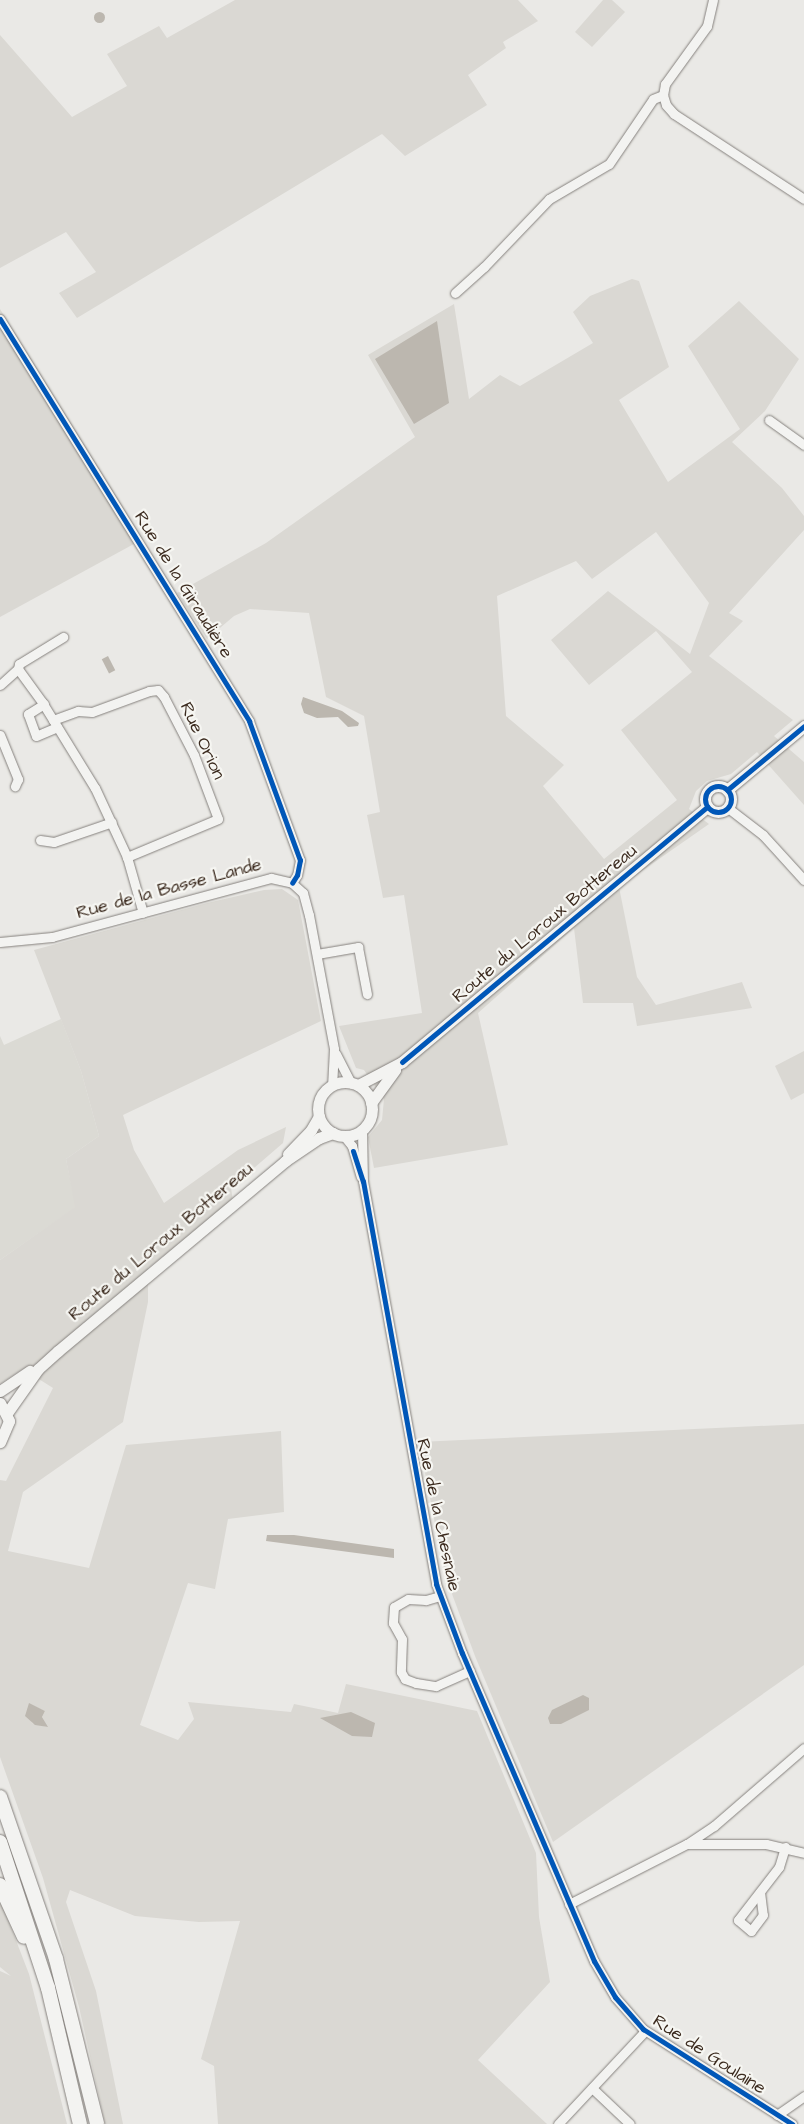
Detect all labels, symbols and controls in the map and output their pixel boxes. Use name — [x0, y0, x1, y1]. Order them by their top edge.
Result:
street label: Rue de la Giraudière — [129, 508, 237, 662]
street label: Rue Orion — [175, 699, 229, 783]
street label: Route du Loroux Bottereau — [448, 840, 642, 1008]
street label: Rue de la Basse Lande — [74, 854, 264, 924]
street label: Route du Loroux Bottereau — [64, 1158, 258, 1326]
street label: Rue de la Chesnaie — [411, 1437, 465, 1593]
street label: Rue de Goulaine — [648, 2010, 770, 2100]

